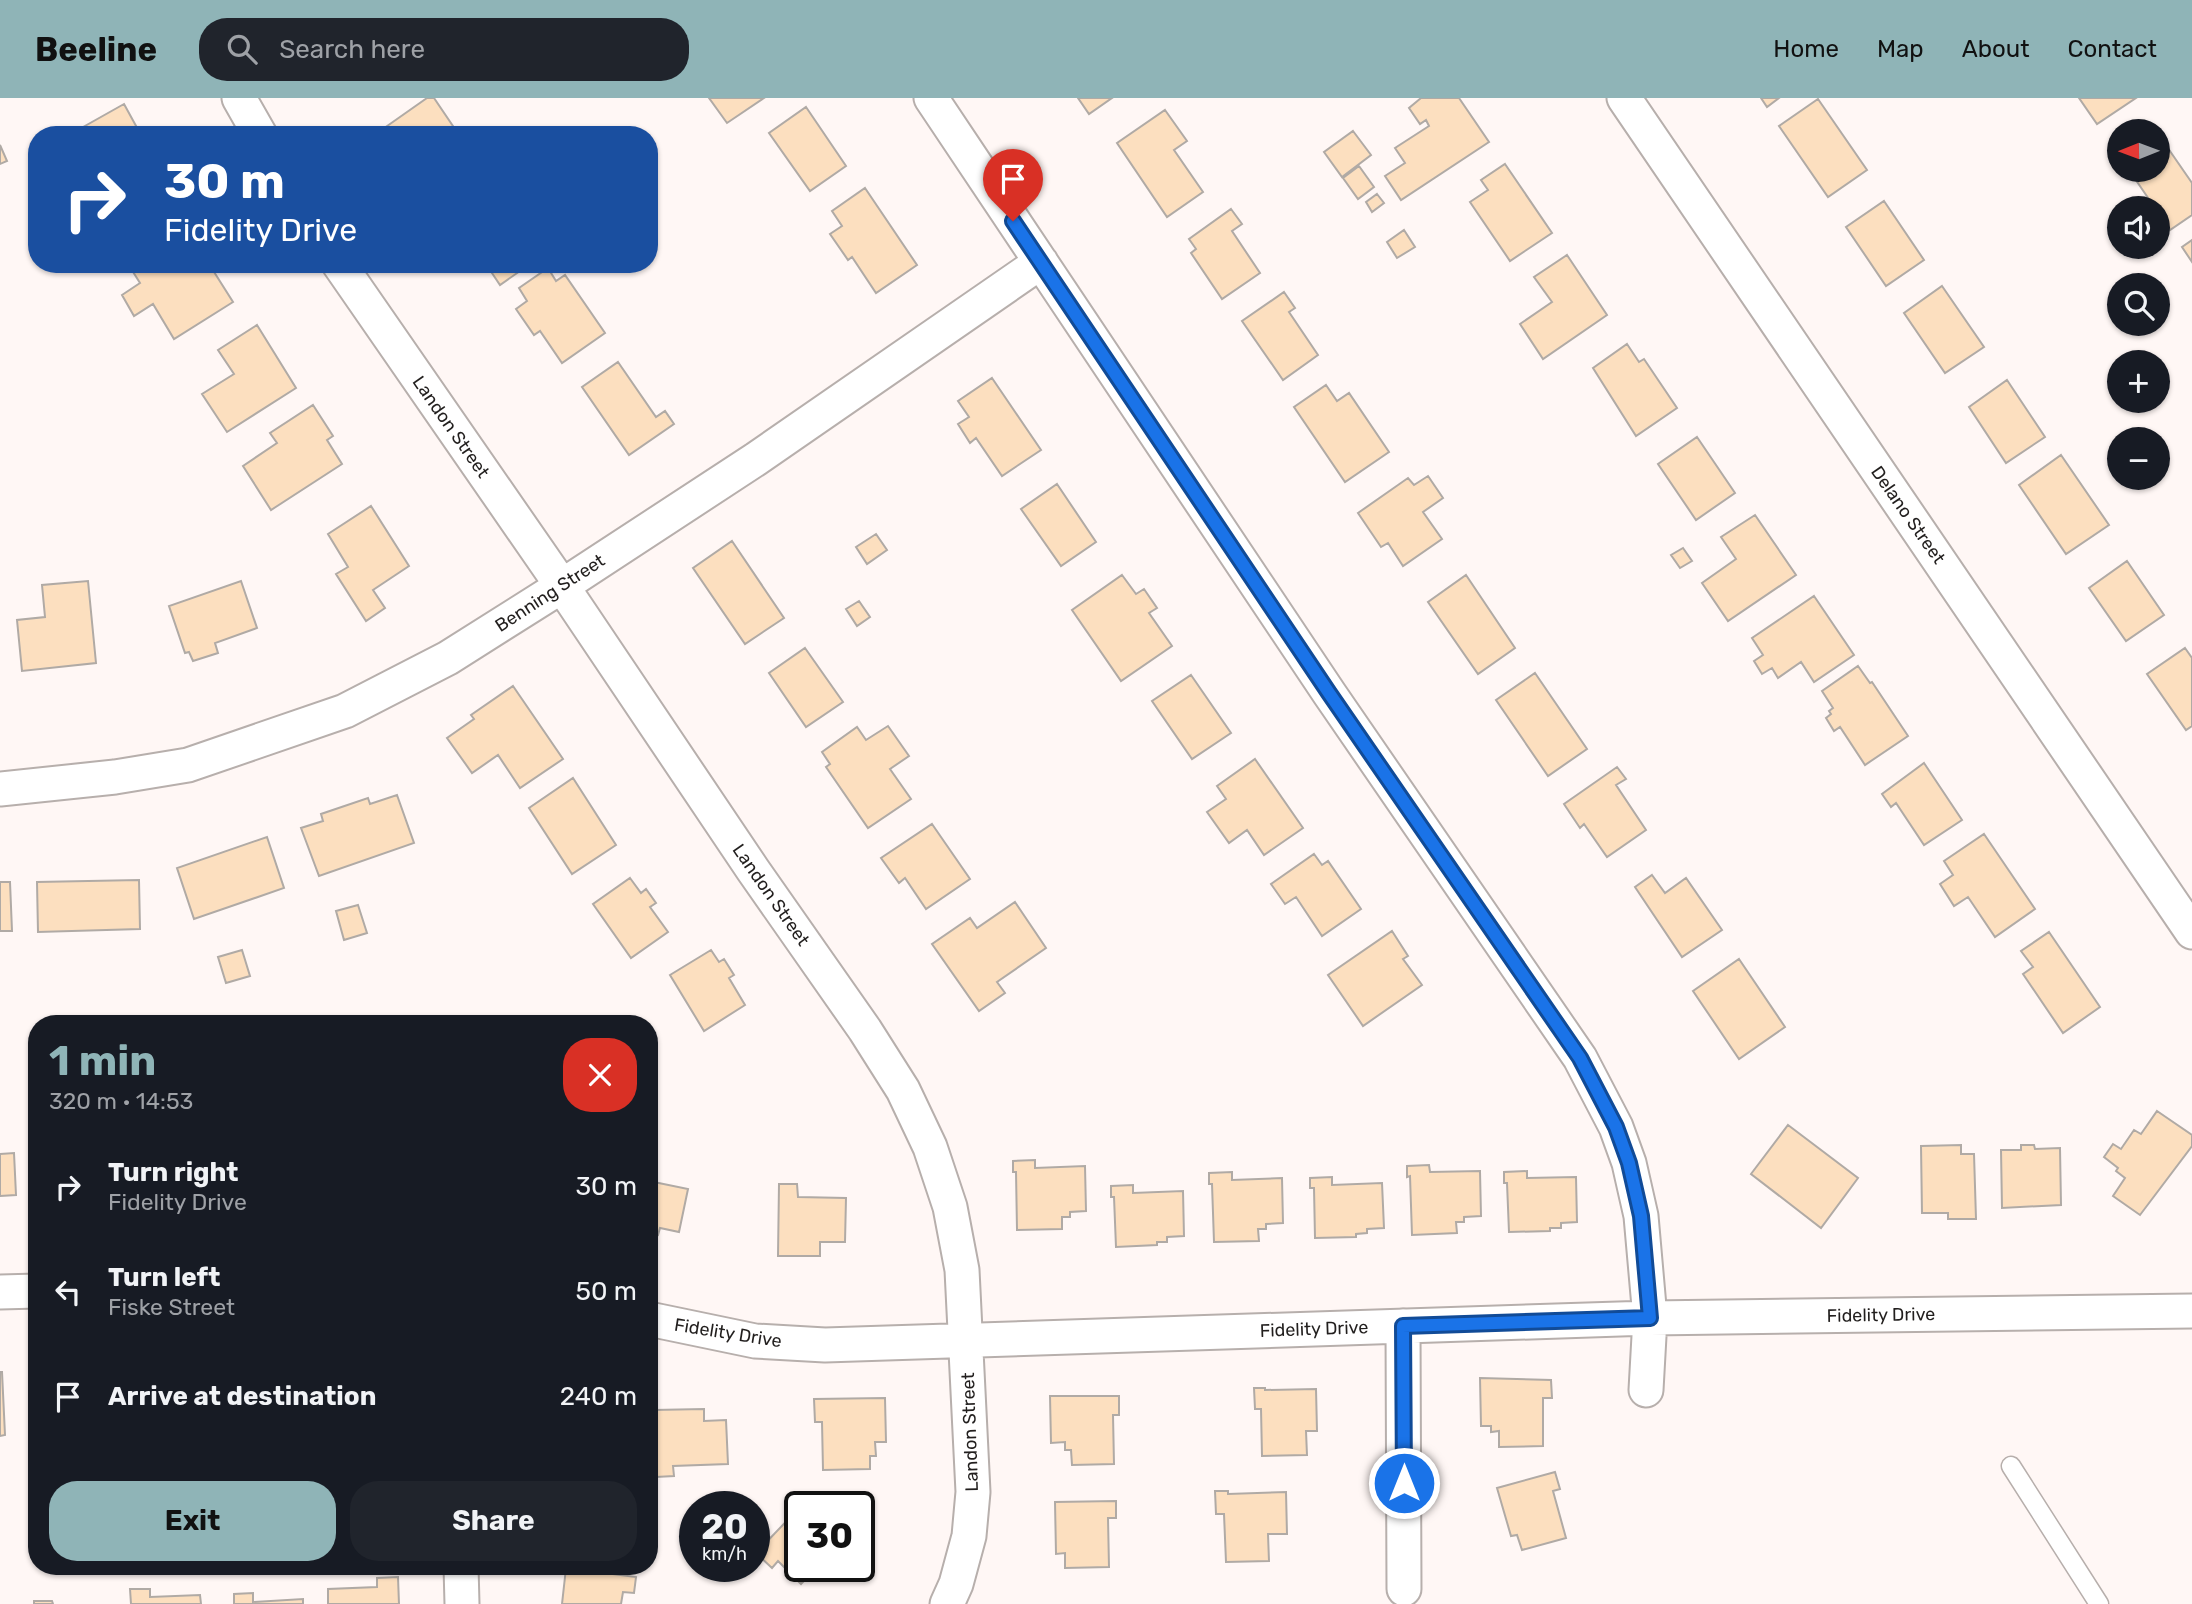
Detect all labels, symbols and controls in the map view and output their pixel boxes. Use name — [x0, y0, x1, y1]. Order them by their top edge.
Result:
search box — [199, 18, 689, 81]
text: Beeline — [35, 30, 157, 69]
icon: search — [223, 30, 261, 68]
text: Search here — [279, 34, 425, 65]
text: Home — [1773, 35, 1839, 63]
text: Map — [1877, 35, 1924, 63]
text: About — [1962, 35, 2030, 63]
text: Contact — [2068, 35, 2157, 63]
north arrow — [2107, 119, 2170, 182]
map controls — [2107, 119, 2170, 490]
pin — [983, 149, 1043, 221]
text: 30 m — [164, 152, 285, 210]
icon: right — [49, 154, 140, 245]
icon: arrive — [994, 160, 1032, 198]
button: sound — [2107, 196, 2170, 259]
text: Fidelity Drive — [164, 211, 357, 249]
button: search — [2107, 273, 2170, 336]
button: + — [2107, 350, 2170, 413]
street label: Landon Street — [408, 372, 494, 482]
button: − — [2107, 427, 2170, 490]
street label: Delano Street — [1866, 462, 1950, 568]
street label: Benning Street — [491, 549, 609, 637]
street label: Landon Street — [728, 840, 814, 950]
text: 1 min — [49, 1036, 156, 1086]
button: close — [563, 1038, 637, 1112]
text: 320 m · 14:53 — [49, 1087, 193, 1115]
text: Turn right — [108, 1157, 238, 1188]
icon: right — [49, 1168, 87, 1206]
text: 30 m — [575, 1171, 637, 1202]
text: Fidelity Drive — [108, 1188, 247, 1216]
text: Turn left — [108, 1262, 220, 1293]
icon: left — [49, 1273, 87, 1311]
text: 50 m — [576, 1276, 637, 1307]
text: Fiske Street — [108, 1293, 235, 1321]
street label: Fidelity Drive — [1827, 1303, 1935, 1327]
street label: Fidelity Drive — [673, 1314, 783, 1352]
street label: Fidelity Drive — [1259, 1316, 1369, 1342]
street label: Landon Street — [957, 1372, 983, 1492]
icon: arrive — [49, 1378, 87, 1416]
text: Arrive at destination — [108, 1381, 376, 1412]
text: 240 m — [560, 1381, 637, 1412]
position arrow — [1367, 1446, 1441, 1520]
button: Exit — [49, 1481, 336, 1561]
button: Share — [350, 1481, 637, 1561]
speed limit sign: 30 — [784, 1491, 875, 1582]
text: 20 — [701, 1506, 748, 1548]
text: km/h — [702, 1543, 747, 1565]

